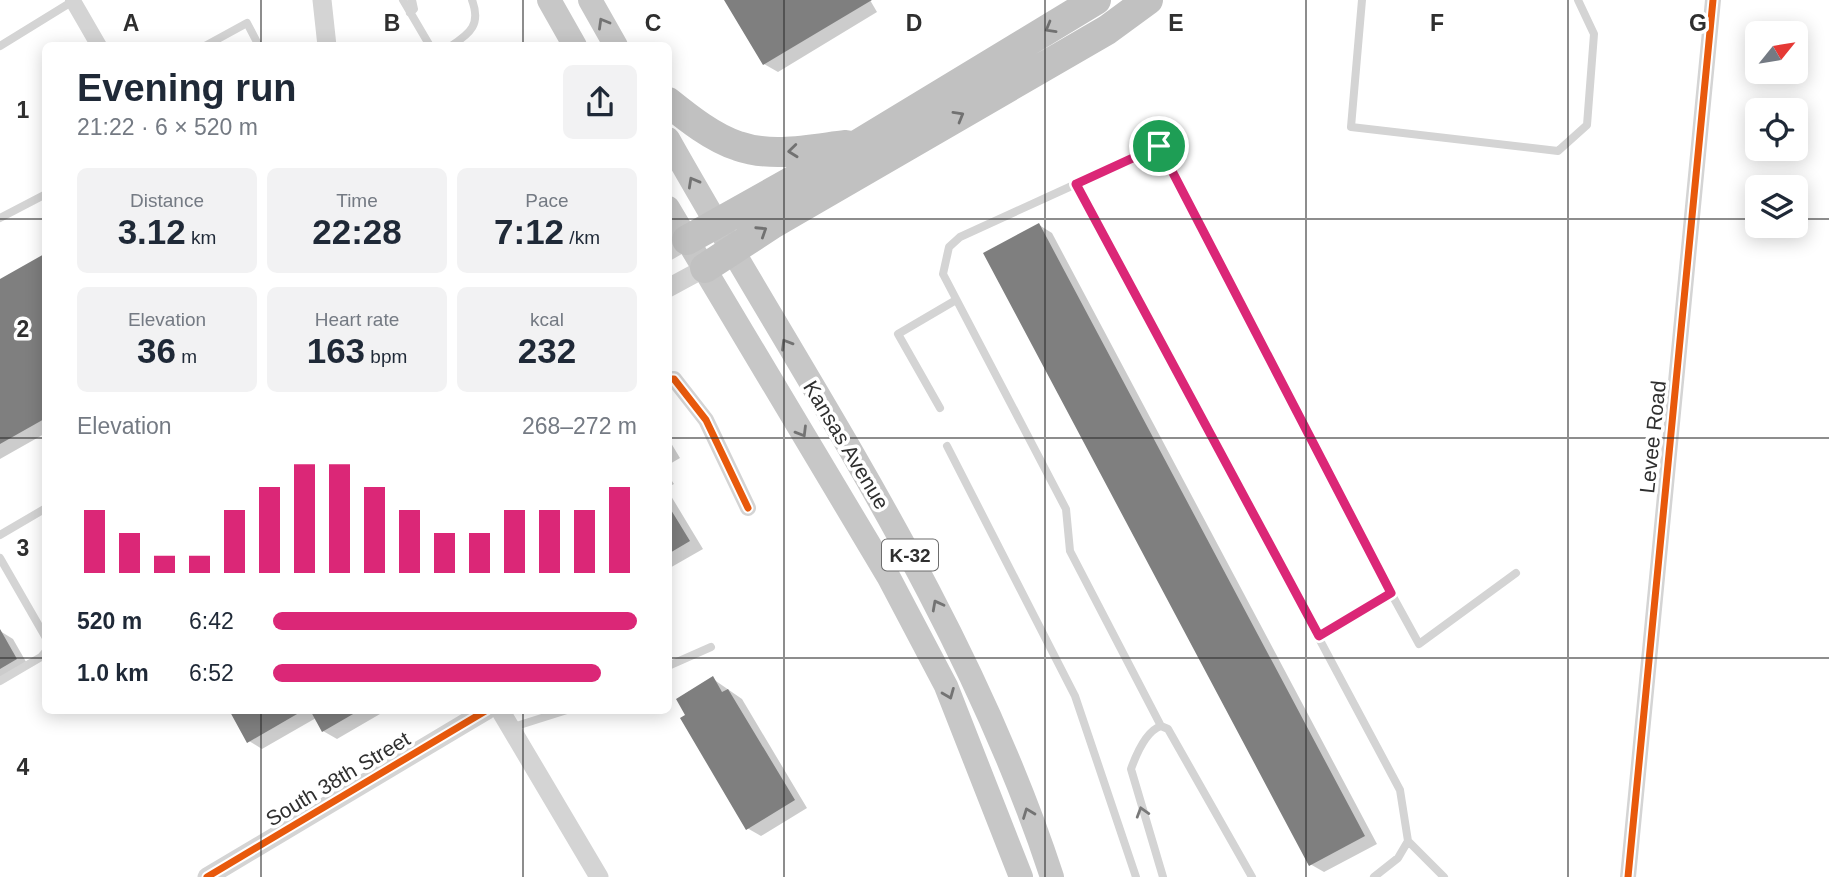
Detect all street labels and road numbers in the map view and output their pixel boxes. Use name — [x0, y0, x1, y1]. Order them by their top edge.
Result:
street label: Kansas Avenue — [799, 376, 894, 513]
street label: Levee Road — [1635, 379, 1670, 494]
road number: K-32 — [882, 540, 938, 570]
street label: South 38th Street — [262, 727, 414, 831]

